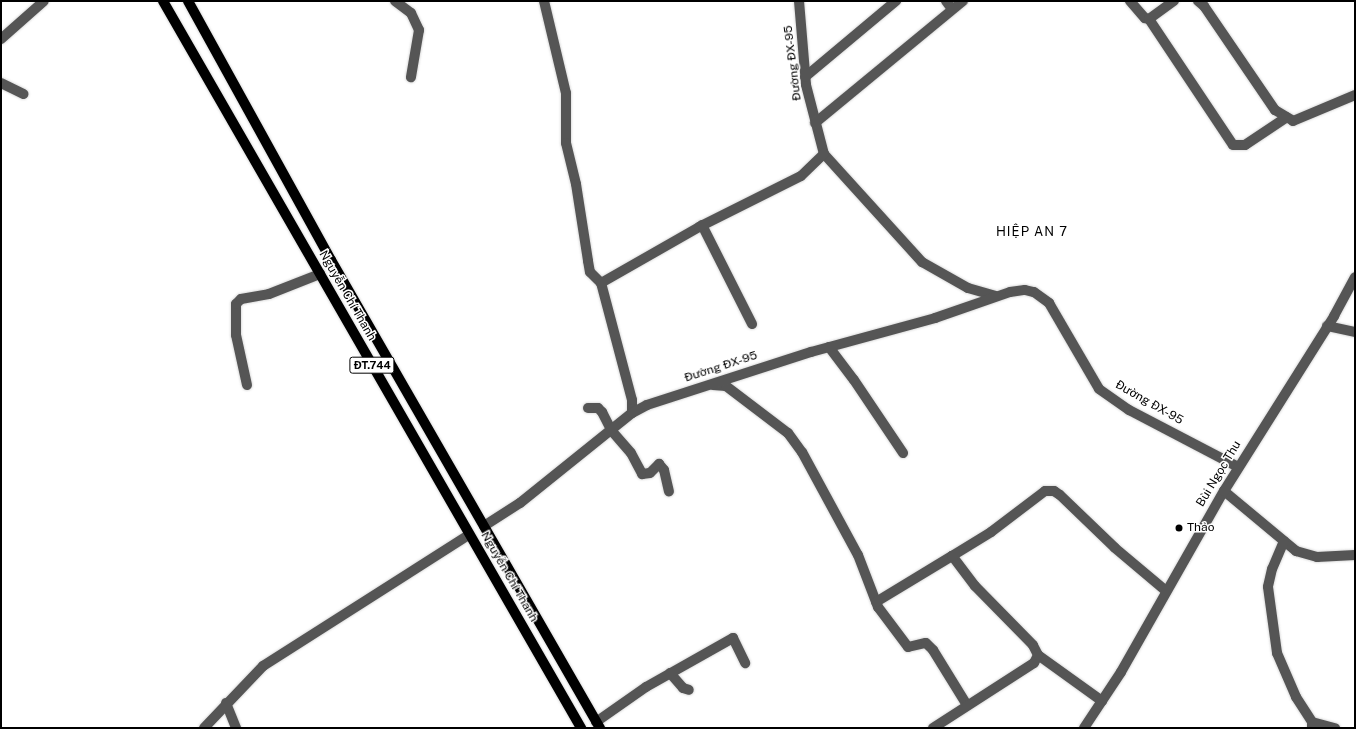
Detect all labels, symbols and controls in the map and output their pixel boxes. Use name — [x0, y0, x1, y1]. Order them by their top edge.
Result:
street label: Đường ĐX-95 — [781, 24, 805, 102]
district label: HIỆP AN 7 — [996, 224, 1068, 240]
street label: Nguyễn Chí Thanh — [315, 248, 379, 344]
street label: Đường ĐX-95 — [683, 348, 759, 386]
road number: ĐT.744 — [349, 356, 395, 374]
street label: Đường ĐX-95 — [1112, 378, 1186, 428]
street label: Bùi Ngọc Thu — [1194, 438, 1244, 510]
place label: Thảo — [1187, 521, 1214, 535]
marker: Thảo — [1174, 523, 1184, 533]
street label: Nguyễn Chí Thanh — [477, 529, 541, 625]

